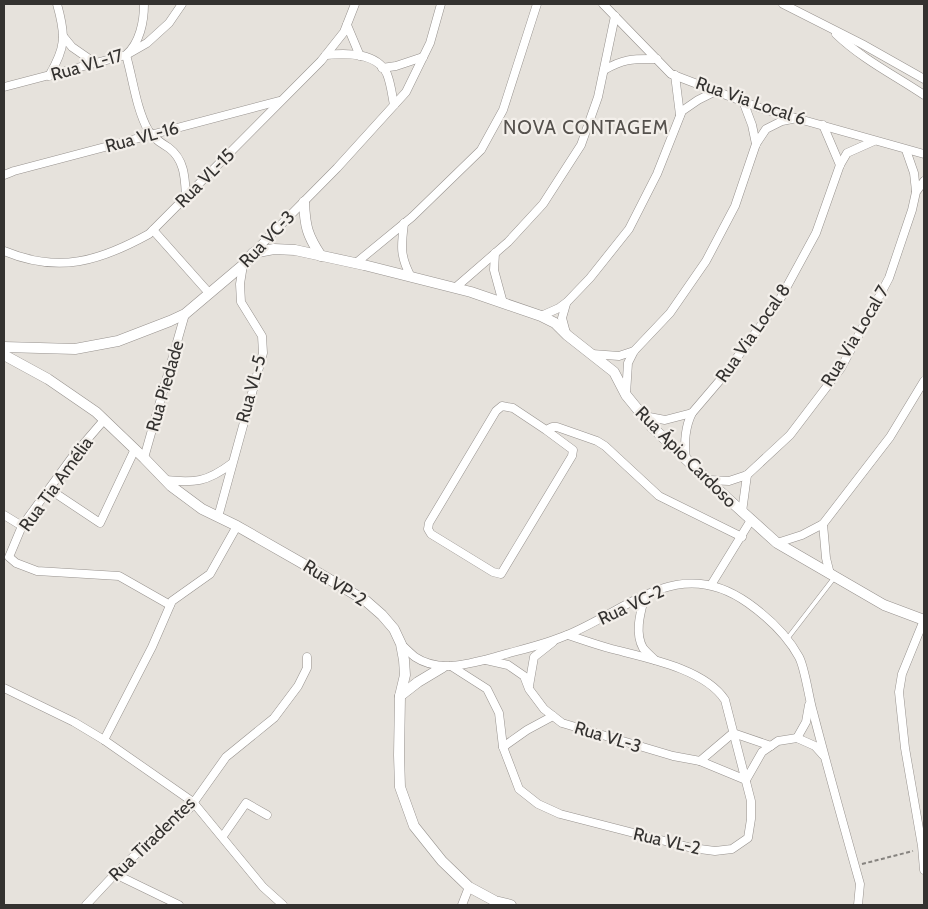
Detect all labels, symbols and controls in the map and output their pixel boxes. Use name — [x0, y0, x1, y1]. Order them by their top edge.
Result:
street label: Rua VL-17 — [48, 44, 126, 86]
street label: Rua Via Local 6 — [693, 72, 809, 130]
district label: NOVA CONTAGEM — [503, 116, 669, 139]
street label: Rua VL-16 — [103, 117, 181, 157]
street label: Rua VL-15 — [171, 144, 239, 212]
street label: Rua VC-3 — [235, 206, 299, 272]
street label: Rua Via Local 8 — [711, 279, 795, 387]
street label: Rua Via Local 7 — [816, 281, 894, 391]
street label: Rua Piedade — [141, 338, 189, 434]
street label: Rua VL-5 — [231, 353, 271, 425]
street label: Rua Ápio Cardoso — [631, 402, 741, 512]
street label: Rua Tia Amélia — [14, 432, 98, 536]
street label: Rua VP-2 — [299, 555, 371, 611]
street label: Rua VC-2 — [595, 580, 667, 630]
street label: Rua VL-3 — [572, 716, 644, 758]
street label: Rua Tiradentes — [104, 792, 200, 886]
street label: Rua VL-2 — [631, 823, 703, 859]

